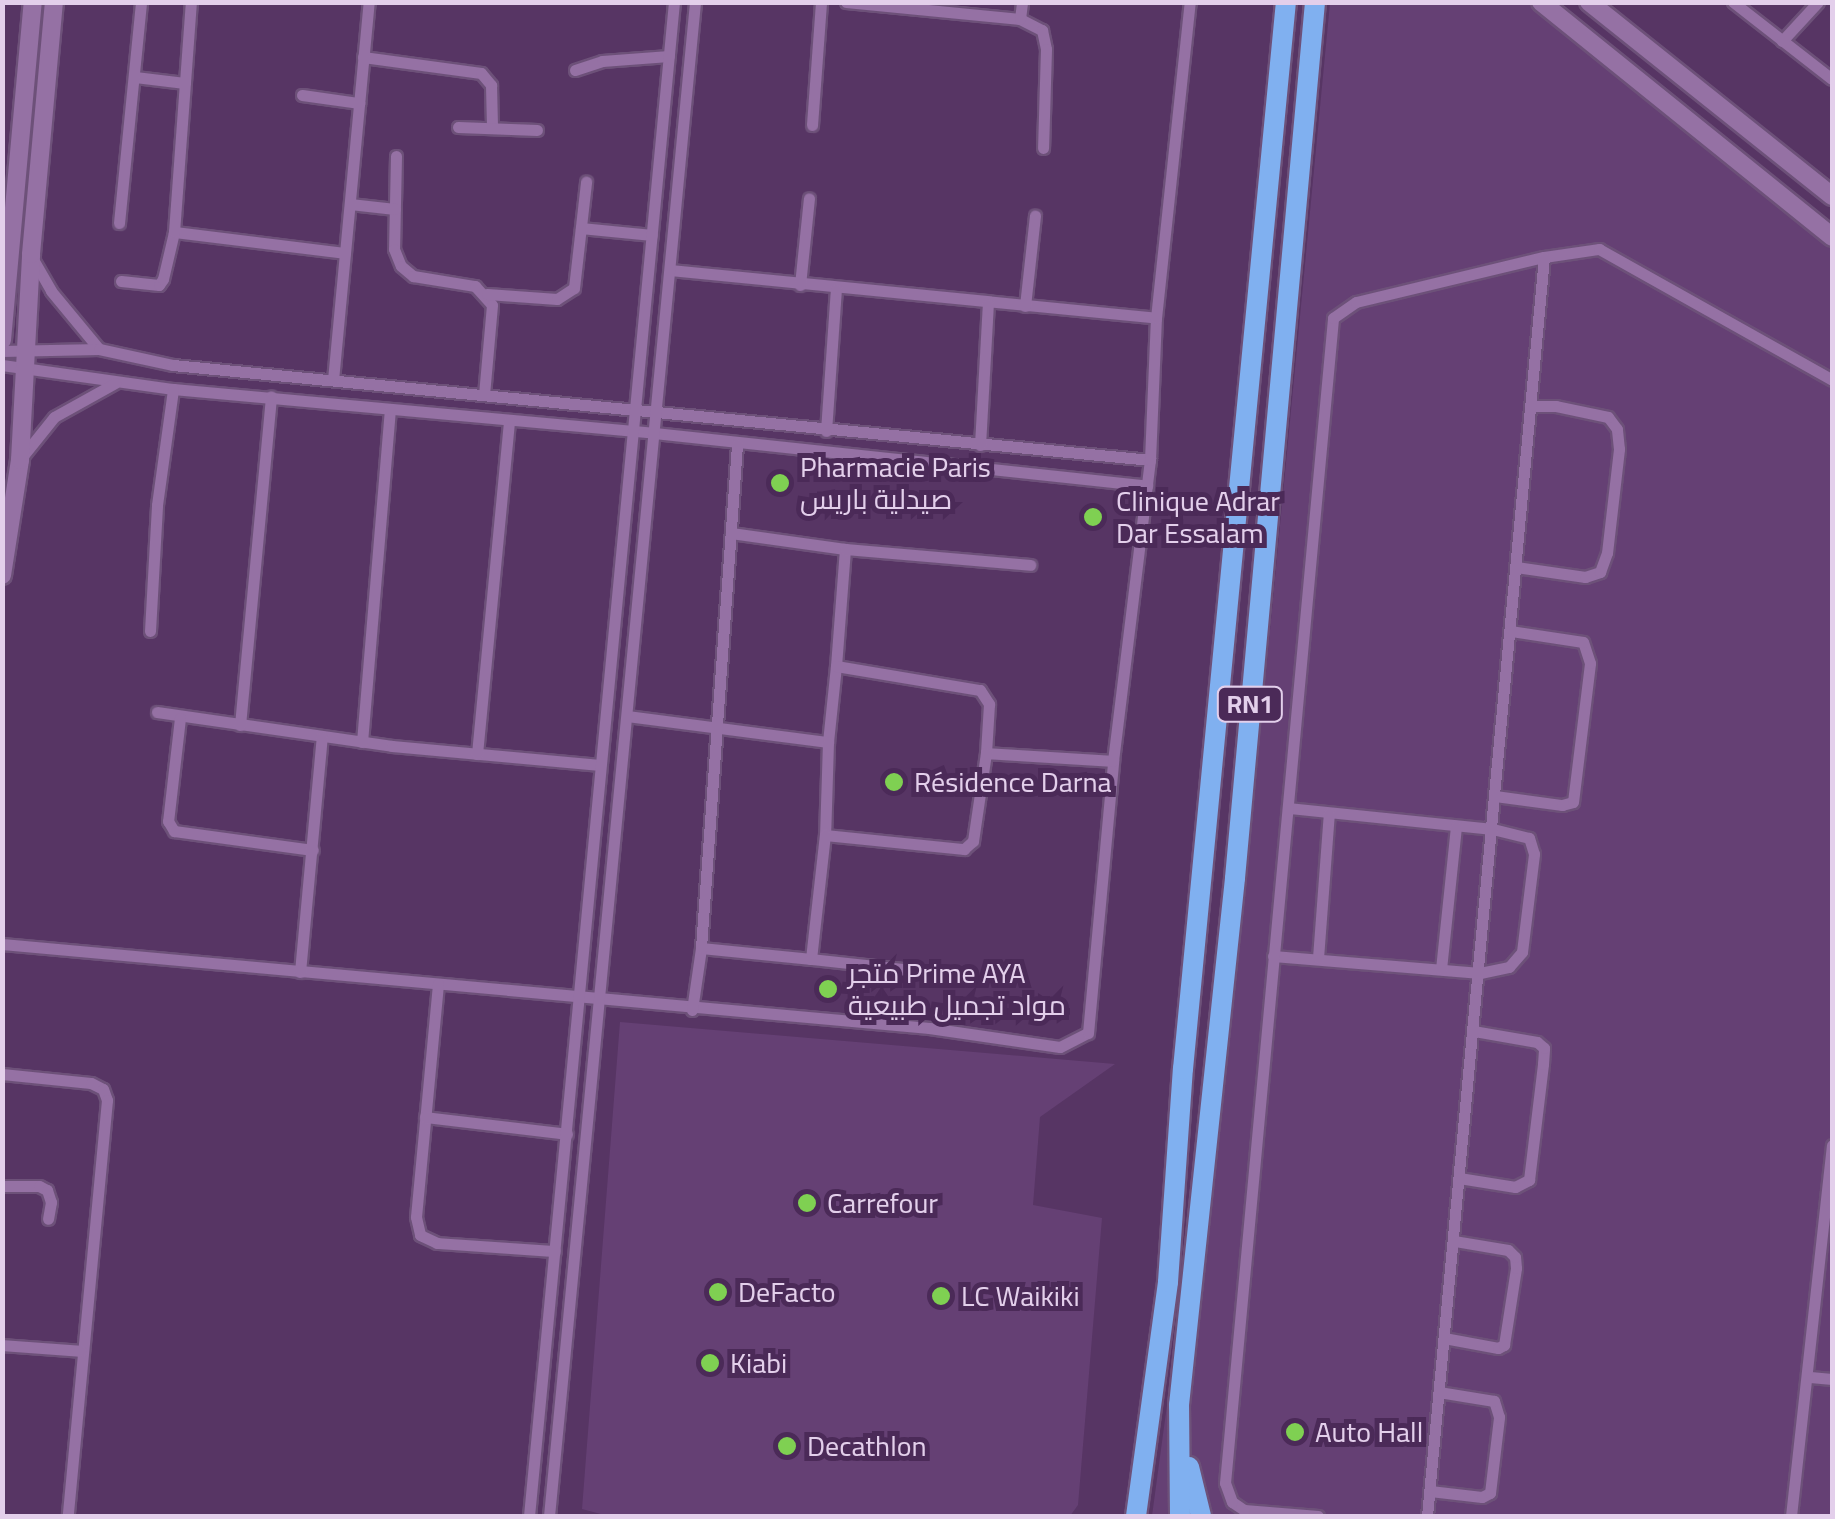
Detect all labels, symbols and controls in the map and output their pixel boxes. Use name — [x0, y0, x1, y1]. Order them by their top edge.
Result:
place label: Pharmacie Paris صيدلية باريس — [800, 450, 991, 516]
marker: Pharmacie Paris صيدلية باريس — [769, 472, 791, 494]
place label: Clinique Adrar Dar Essalam — [1116, 484, 1280, 550]
marker: Clinique Adrar Dar Essalam — [1080, 504, 1106, 530]
road number: RN1 — [1215, 684, 1285, 724]
place label: Résidence Darna — [914, 765, 1112, 799]
marker: Résidence Darna — [883, 771, 905, 793]
place label: متجر Prime AYA مواد تجميل طبيعية — [848, 956, 1066, 1022]
marker: متجر Prime AYA مواد تجميل طبيعية — [817, 978, 839, 1000]
place label: Carrefour — [827, 1186, 938, 1220]
marker: Carrefour — [796, 1192, 818, 1214]
place label: DeFacto — [738, 1275, 836, 1309]
place label: LC Waikiki — [961, 1279, 1080, 1313]
marker: DeFacto — [707, 1281, 729, 1303]
marker: LC Waikiki — [930, 1285, 952, 1307]
place label: Kiabi — [730, 1346, 787, 1380]
marker: Kiabi — [699, 1352, 721, 1374]
place label: Auto Hall — [1315, 1415, 1423, 1449]
marker: Auto Hall — [1284, 1421, 1306, 1443]
place label: Decathlon — [807, 1429, 927, 1463]
marker: Decathlon — [776, 1435, 798, 1457]

